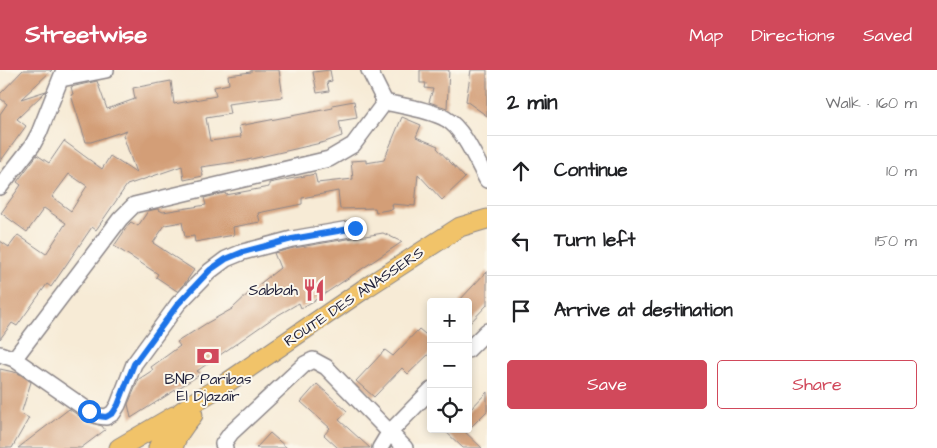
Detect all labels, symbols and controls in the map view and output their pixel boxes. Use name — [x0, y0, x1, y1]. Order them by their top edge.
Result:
text: Streetwise — [25, 18, 147, 52]
text: Map — [689, 23, 723, 48]
text: Directions — [751, 23, 835, 48]
text: Saved — [863, 23, 912, 48]
text: 2 min — [507, 88, 557, 117]
text: Walk · 160 m — [825, 92, 917, 114]
icon: ahead — [507, 157, 535, 185]
text: Continue — [554, 157, 628, 184]
text: 10 m — [886, 160, 917, 182]
route end — [344, 217, 367, 240]
icon: left — [507, 227, 535, 255]
text: Turn left — [554, 227, 635, 254]
text: 150 m — [875, 230, 917, 252]
street label: ROUTE DES ANASSERS — [280, 242, 428, 352]
restaurant icon: Sabbah — [301, 277, 327, 303]
place label: Sabbah — [249, 280, 299, 301]
icon: arrive — [507, 297, 535, 325]
text: Arrive at destination — [554, 297, 733, 324]
map controls — [427, 298, 472, 433]
button: + — [427, 298, 472, 343]
bank icon: BNP Paribas El Djazaïr — [195, 343, 221, 369]
button: − — [427, 343, 472, 388]
button: Save — [507, 360, 707, 409]
button: Share — [717, 360, 917, 409]
place label: BNP Paribas El Djazaïr — [165, 369, 252, 407]
button: locate — [427, 388, 472, 433]
route start — [78, 400, 101, 423]

